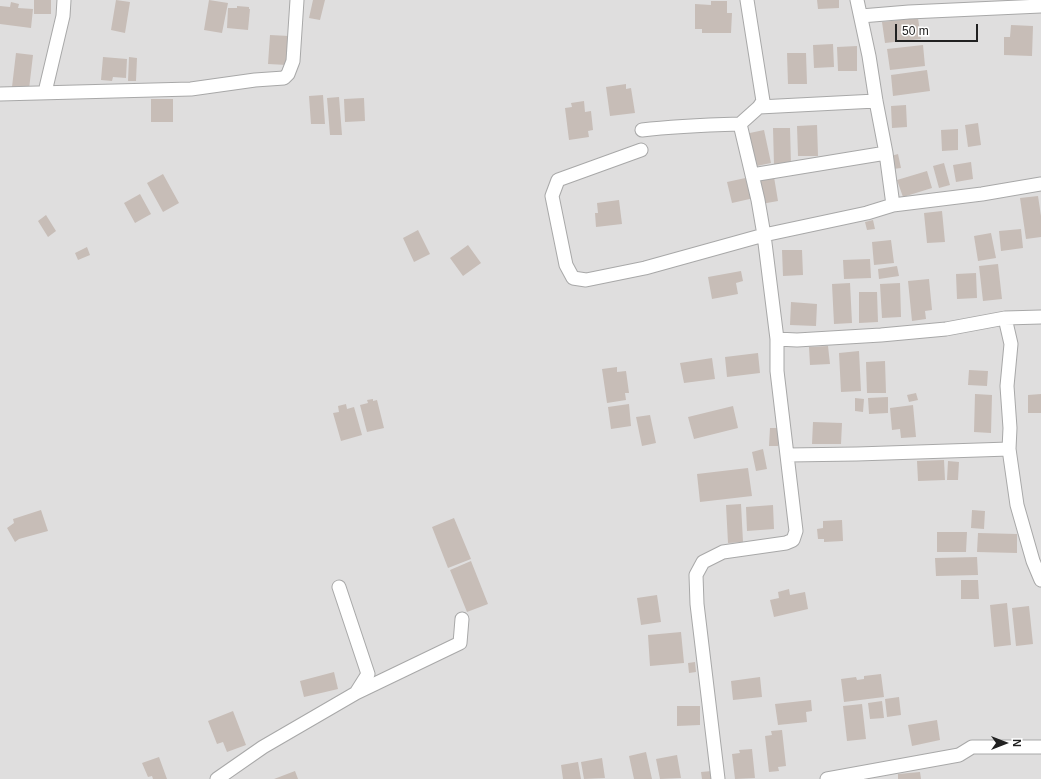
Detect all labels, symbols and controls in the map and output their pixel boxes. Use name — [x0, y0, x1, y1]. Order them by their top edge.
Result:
scale bar — [897, 16, 980, 42]
text: 50 m — [902, 24, 929, 38]
north arrow — [985, 723, 1025, 763]
text: N — [1011, 739, 1023, 747]

